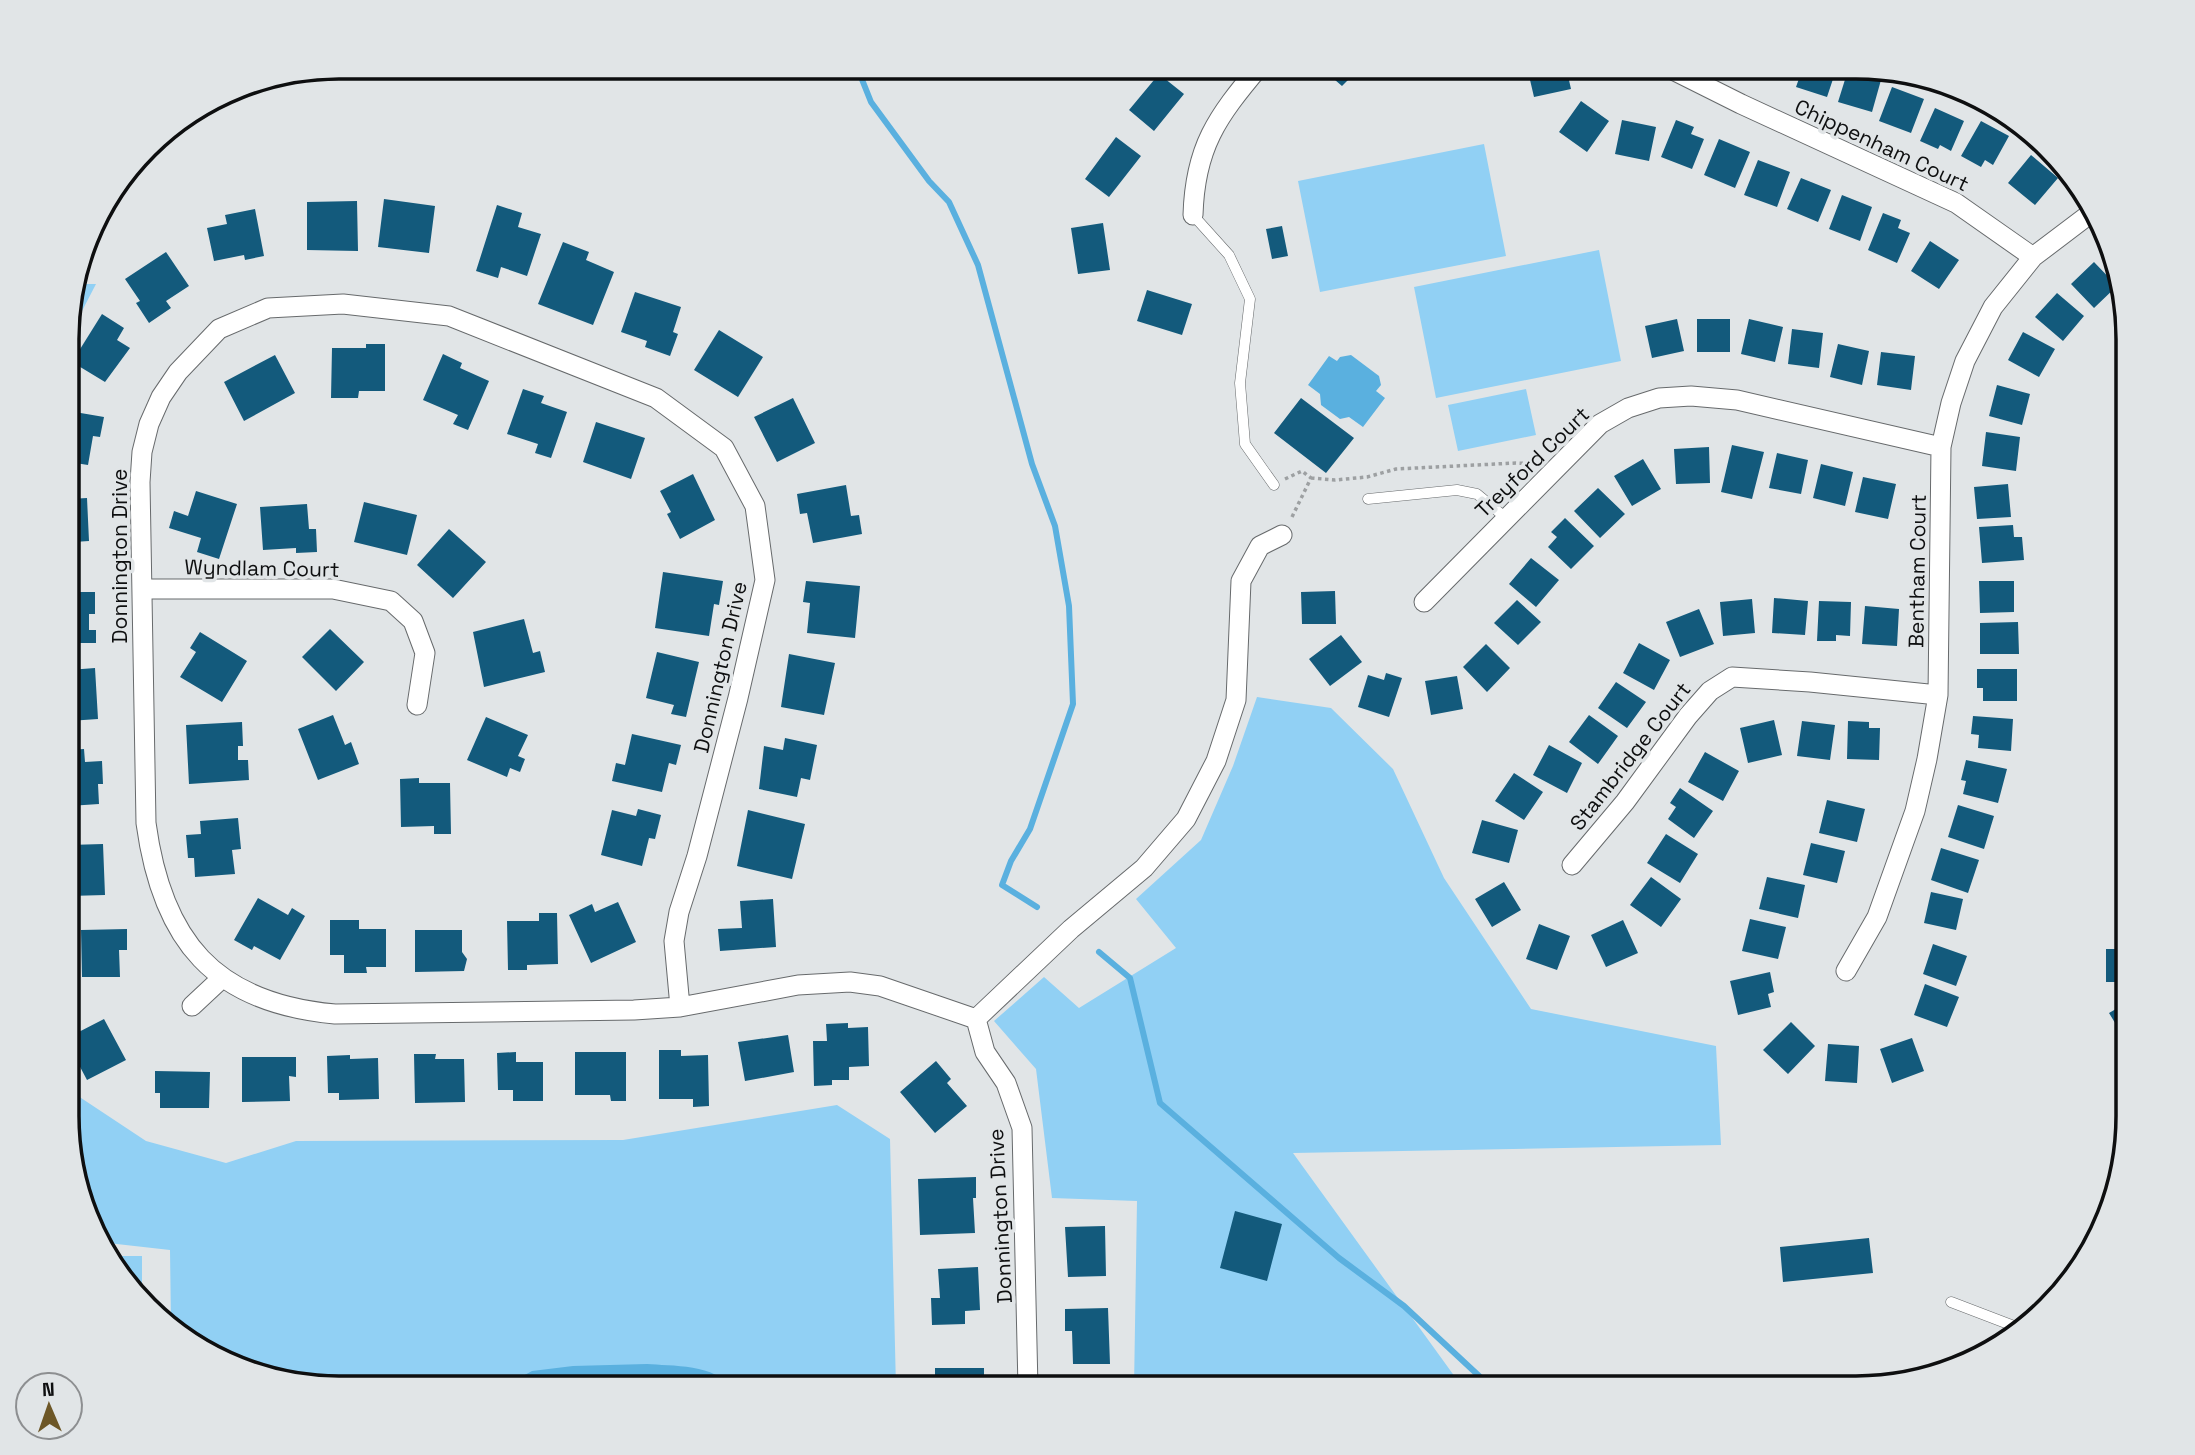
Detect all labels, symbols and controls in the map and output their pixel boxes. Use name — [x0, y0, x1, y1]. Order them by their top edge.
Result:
street label: Chippenham Court — [1791, 93, 1973, 197]
street label: Treyford Court — [1469, 401, 1595, 523]
street label: Donnington Drive — [106, 469, 133, 643]
street label: Bentham Court — [1902, 494, 1932, 648]
street label: Wyndlam Court — [184, 553, 340, 583]
street label: Donnington Drive — [687, 579, 753, 755]
street label: Stambridge Court — [1564, 676, 1696, 836]
street label: Donnington Drive — [982, 1128, 1018, 1304]
north arrow — [14, 1371, 84, 1441]
text: N — [42, 1377, 55, 1402]

